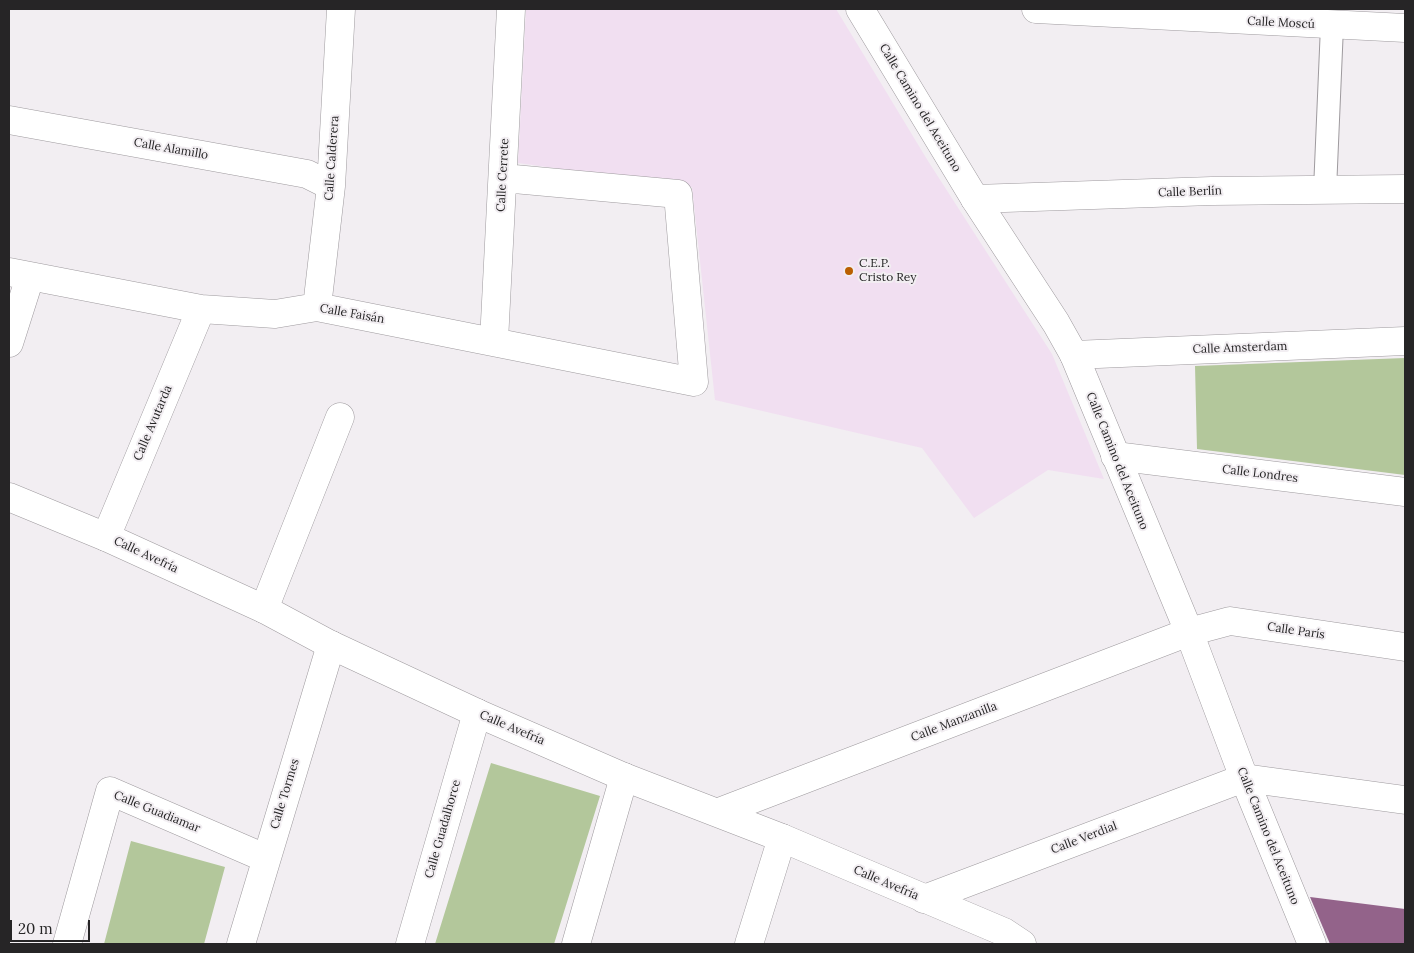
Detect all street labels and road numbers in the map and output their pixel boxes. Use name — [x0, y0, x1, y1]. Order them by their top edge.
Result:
street label: Calle Moscú — [1247, 14, 1315, 32]
street label: Calle Camino del Aceituno — [876, 41, 964, 175]
street label: Calle Calderera — [322, 115, 342, 201]
street label: Calle Alamillo — [133, 135, 209, 163]
street label: Calle Cerrete — [494, 138, 512, 212]
street label: Calle Berlín — [1158, 184, 1222, 200]
street label: Calle Faisán — [319, 301, 385, 327]
street label: Calle Amsterdam — [1192, 339, 1288, 357]
street label: Calle Avutarda — [131, 383, 175, 463]
street label: Calle Camino del Aceituno — [1083, 390, 1151, 532]
street label: Calle Londres — [1221, 462, 1299, 486]
street label: Calle Avefría — [112, 534, 180, 576]
street label: Calle París — [1266, 620, 1326, 642]
street label: Calle Manzanilla — [909, 699, 999, 745]
street label: Calle Avefría — [477, 708, 547, 748]
street label: Calle Tormes — [267, 757, 303, 831]
street label: Calle Camino del Aceituno — [1234, 765, 1302, 907]
street label: Calle Guadalhorce — [422, 778, 464, 880]
street label: Calle Guadiamar — [112, 788, 202, 836]
street label: Calle Verdial — [1049, 819, 1119, 857]
street label: Calle Avefría — [851, 863, 921, 903]

